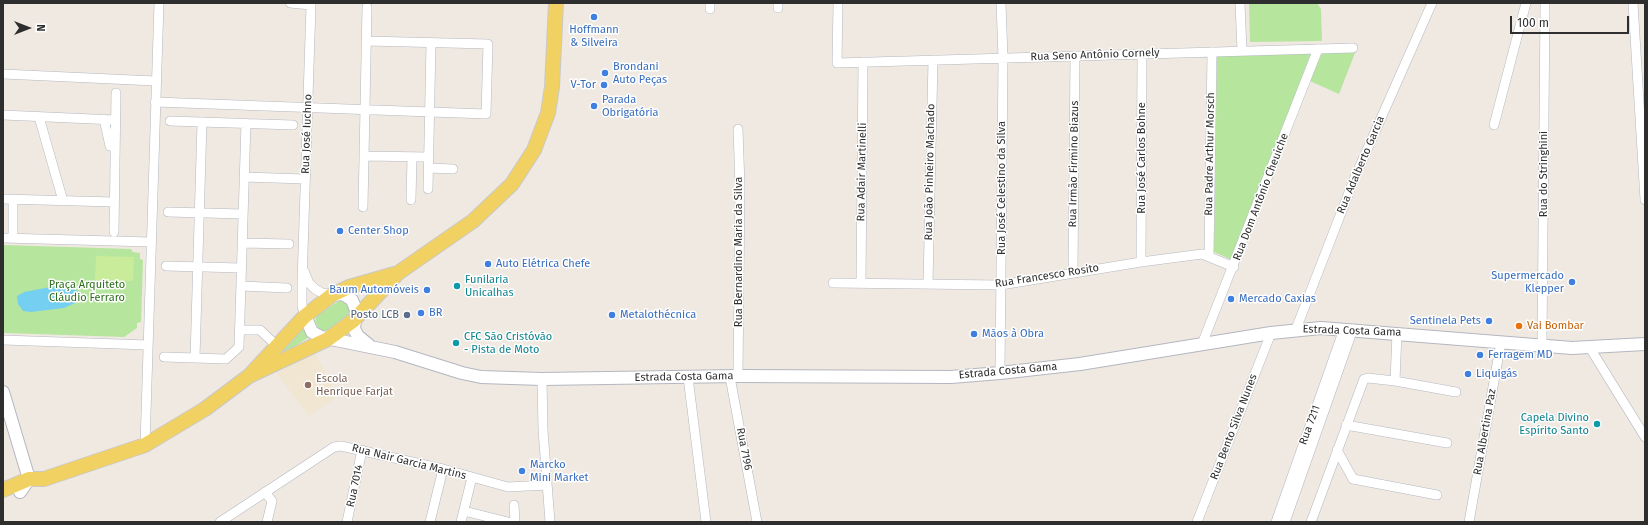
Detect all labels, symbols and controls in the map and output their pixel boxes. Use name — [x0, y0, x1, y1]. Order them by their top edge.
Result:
north arrow — [8, 8, 48, 48]
scale bar — [1512, 8, 1631, 34]
marker: Hoffmann & Silveira — [589, 12, 599, 22]
text: 100 m — [1517, 16, 1549, 30]
place label: Hoffmann & Silveira — [569, 23, 619, 49]
text: N — [34, 24, 47, 32]
street label: Rua Seno Antônio Cornely — [1030, 46, 1160, 64]
place label: Brondani Auto Peças — [613, 60, 667, 86]
marker: Brondani Auto Peças — [600, 68, 610, 78]
place label: V-Tor — [571, 78, 596, 92]
marker: V-Tor — [599, 80, 609, 90]
street label: Rua Padre Arthur Morsch — [1202, 92, 1218, 216]
place label: Parada Obrigatória — [602, 93, 659, 119]
street label: Rua José Iuchno — [299, 94, 315, 174]
street label: Rua Irmão Firmino Biazus — [1066, 100, 1082, 228]
marker: Parada Obrigatória — [589, 101, 599, 111]
street label: Rua José Carlos Bohne — [1135, 102, 1149, 214]
street label: Rua João Pinheiro Machado — [922, 103, 938, 241]
street label: Rua Adalberto Garcia — [1334, 114, 1388, 216]
street label: Rua José Celestino da Silva — [995, 121, 1009, 255]
street label: Rua Adair Martinelli — [855, 122, 869, 222]
street label: Rua Dom Antônio Cheuiche — [1231, 131, 1291, 263]
street label: Rua do Stringhini — [1537, 131, 1551, 217]
street label: Rua Bernardino Maria da Silva — [732, 177, 746, 327]
place label: Center Shop — [348, 224, 409, 238]
marker: Center Shop — [335, 226, 345, 236]
place label: Auto Elétrica Chefe — [496, 257, 590, 271]
marker: Auto Elétrica Chefe — [483, 259, 493, 269]
street label: Rua Francesco Rosito — [994, 261, 1100, 291]
place label: Supermercado Klepper — [1491, 269, 1564, 295]
place label: Funilaria Unicalhas — [465, 273, 514, 299]
marker: Supermercado Klepper — [1567, 277, 1577, 287]
park label: Praça Arquiteto Cláudio Ferraro — [49, 278, 125, 304]
marker: Funilaria Unicalhas — [452, 281, 462, 291]
place label: Baum Automóveis — [329, 283, 419, 297]
marker: Baum Automóveis — [422, 285, 432, 295]
place label: Mercado Caxias — [1239, 292, 1316, 306]
marker: Mercado Caxias — [1226, 294, 1236, 304]
place label: BR — [429, 306, 442, 320]
place label: Posto LCB — [350, 308, 399, 322]
marker: BR — [416, 308, 426, 318]
place label: Metalothécnica — [620, 308, 696, 322]
marker: Posto LCB — [402, 310, 412, 320]
marker: Metalothécnica — [607, 310, 617, 320]
place label: Sentinela Pets — [1410, 314, 1481, 328]
marker: Sentinela Pets — [1484, 316, 1494, 326]
place label: Vai Bombar — [1527, 319, 1584, 333]
marker: Vai Bombar — [1514, 321, 1524, 331]
street label: Estrada Costa Gama — [1302, 323, 1402, 339]
place label: Mãos à Obra — [982, 327, 1044, 341]
marker: Mãos à Obra — [969, 329, 979, 339]
place label: CFC São Cristóvão - Pista de Moto — [464, 330, 552, 356]
marker: CFC São Cristóvão - Pista de Moto — [451, 338, 461, 348]
place label: Ferragem MD — [1488, 348, 1553, 362]
marker: Ferragem MD — [1475, 350, 1485, 360]
street label: Estrada Costa Gama — [958, 360, 1058, 382]
place label: Liquigás — [1476, 367, 1517, 381]
marker: Liquigás — [1463, 369, 1473, 379]
street label: Estrada Costa Gama — [634, 370, 734, 384]
place label: Escola Henrique Farjat — [316, 372, 393, 398]
street label: Rua Bento Silva Nunes — [1208, 372, 1260, 482]
marker: Escola Henrique Farjat — [303, 380, 313, 390]
street label: Rua Albertina Paz — [1471, 388, 1499, 476]
street label: Rua 7211 — [1297, 403, 1323, 447]
place label: Capela Divino Espírito Santo — [1519, 411, 1589, 437]
marker: Capela Divino Espírito Santo — [1592, 419, 1602, 429]
street label: Rua 7196 — [733, 427, 755, 471]
street label: Rua Nair Garcia Martins — [351, 441, 467, 483]
place label: Marcko Mini Market — [530, 458, 588, 484]
street label: Rua 7014 — [344, 464, 366, 508]
marker: Marcko Mini Market — [517, 466, 527, 476]

